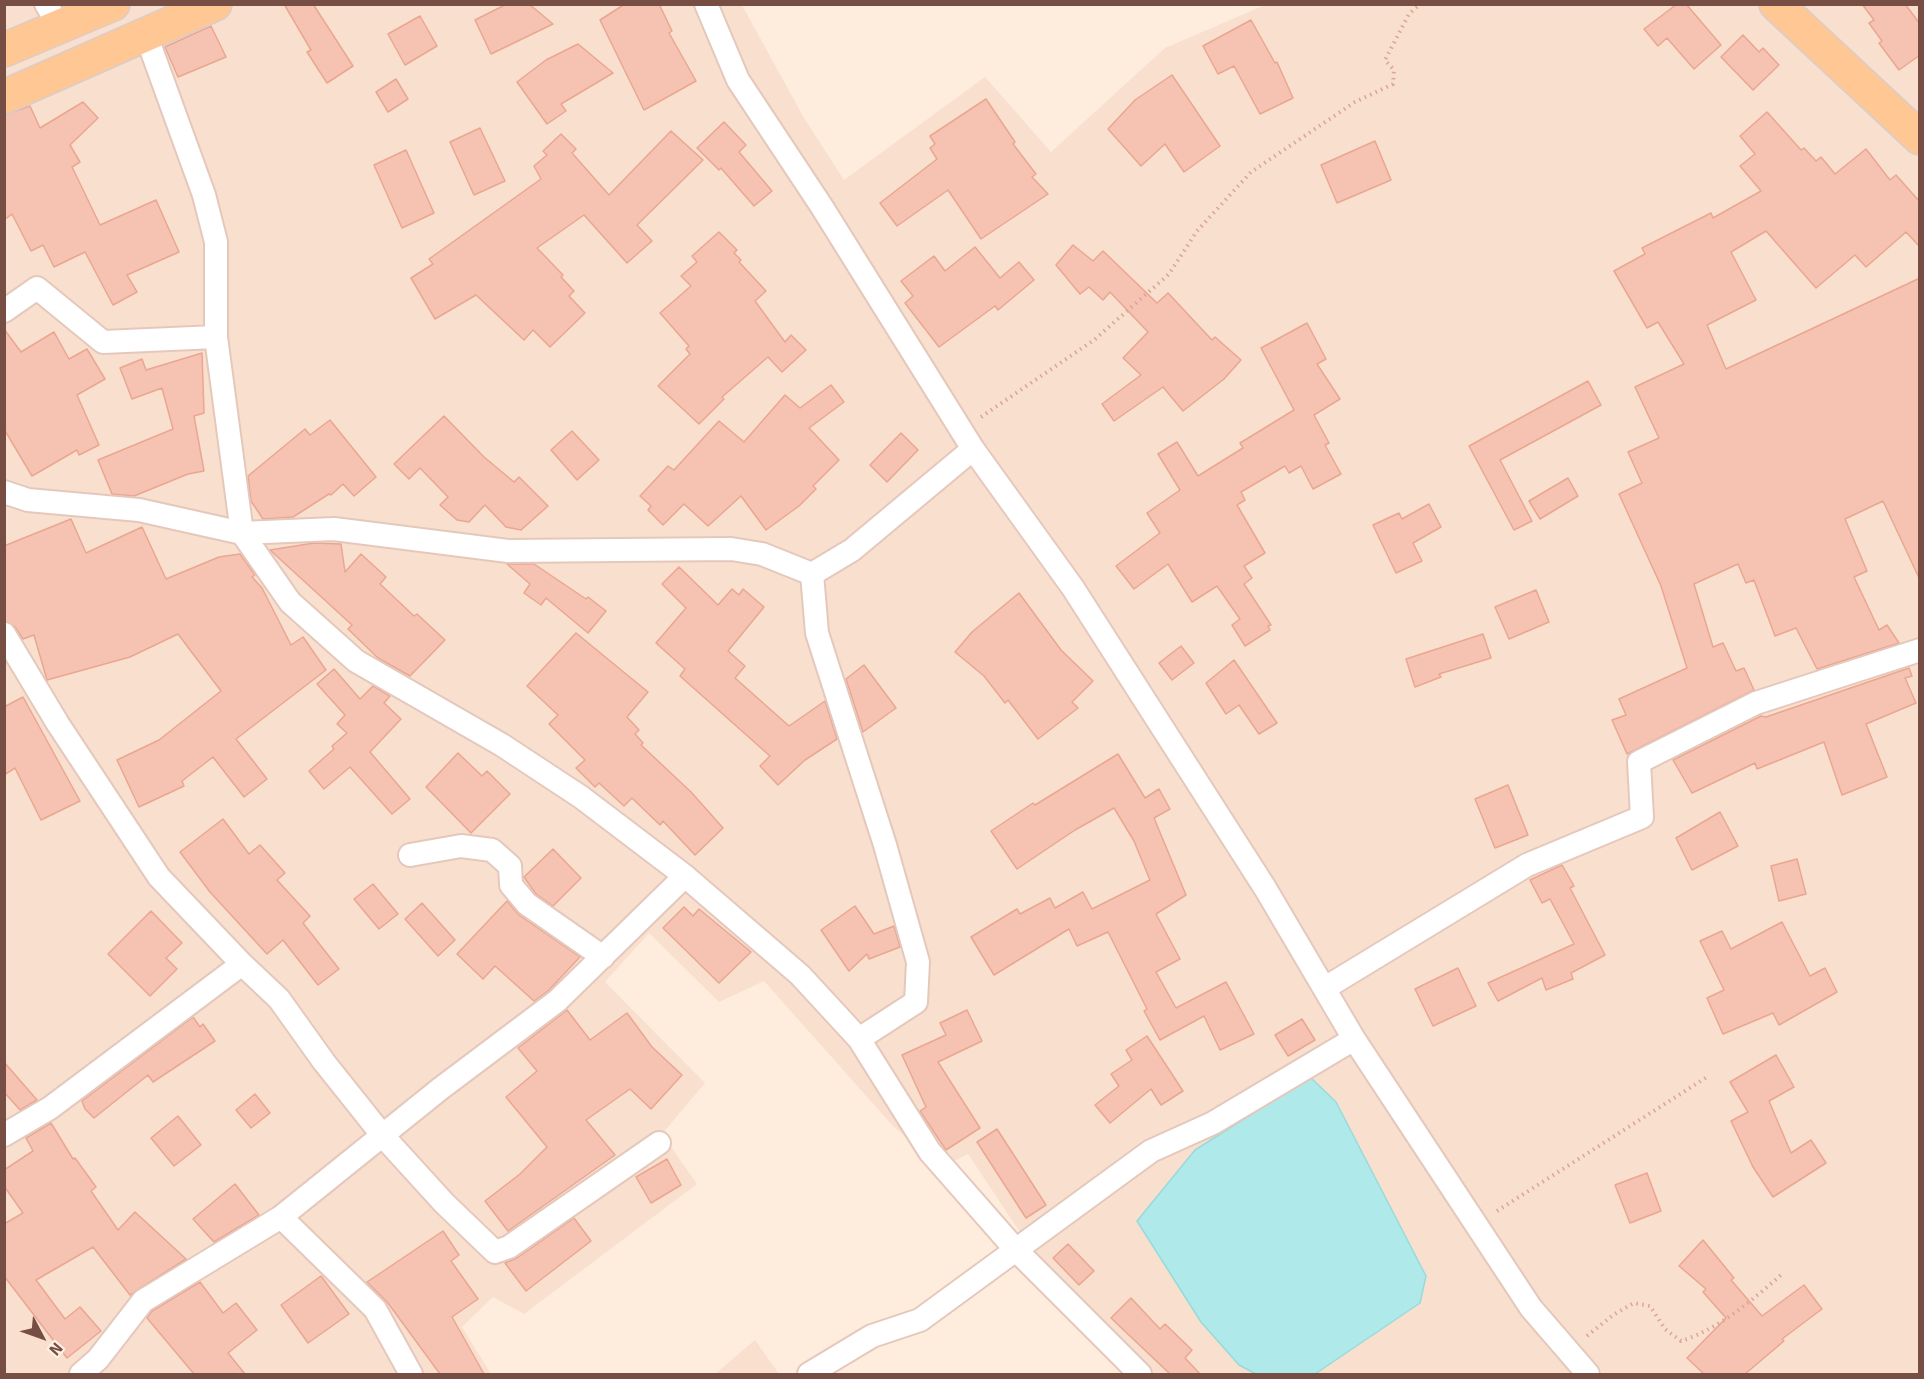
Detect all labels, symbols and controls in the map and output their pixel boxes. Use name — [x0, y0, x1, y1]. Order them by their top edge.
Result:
north arrow — [12, 1307, 72, 1367]
text: N — [44, 1338, 67, 1360]

